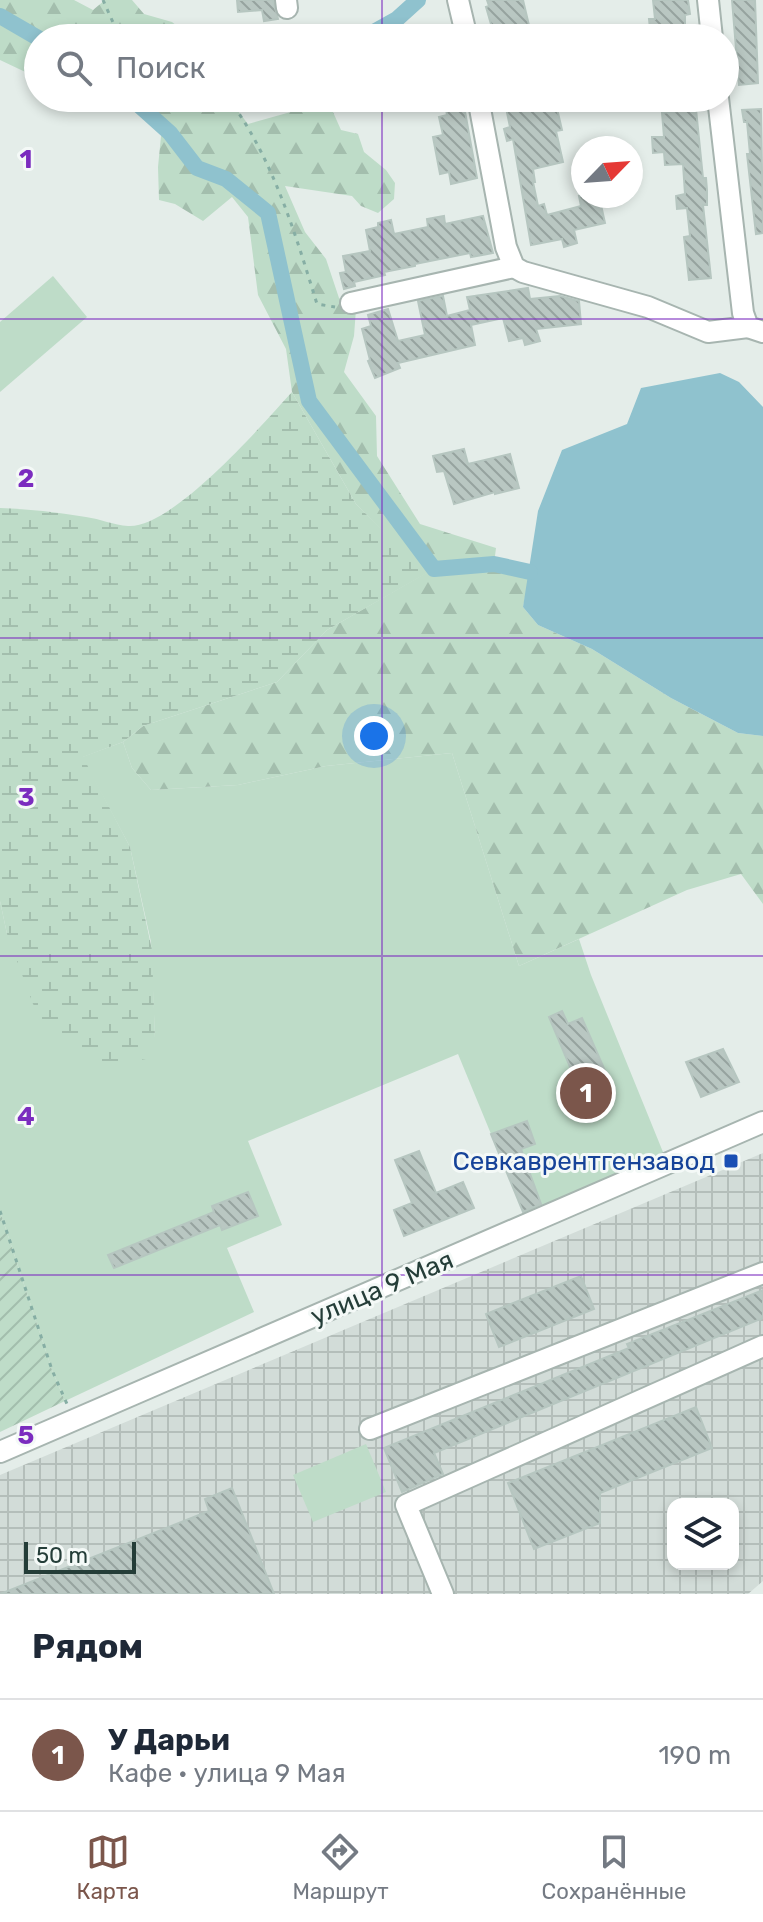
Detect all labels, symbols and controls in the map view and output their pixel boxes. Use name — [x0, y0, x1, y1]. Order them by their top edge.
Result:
search box — [24, 24, 739, 112]
icon: search — [52, 46, 96, 90]
text: Поиск — [116, 50, 206, 86]
north arrow — [571, 136, 643, 208]
text: 1 — [20, 144, 32, 175]
text: 2 — [18, 463, 34, 494]
your location — [354, 716, 394, 756]
text: 3 — [17, 782, 35, 813]
pin: 1 — [560, 1063, 612, 1123]
text: 4 — [17, 1101, 35, 1132]
place label: Севкаврентгензавод — [452, 1146, 715, 1177]
marker: Севкаврентгензавод — [722, 1152, 740, 1170]
street label: улица 9 Мая — [306, 1244, 458, 1332]
text: 5 — [18, 1420, 34, 1451]
map controls — [667, 1498, 739, 1570]
button: layers — [667, 1498, 739, 1570]
scale bar — [24, 1538, 136, 1574]
text: 50 m — [36, 1542, 88, 1569]
text: Рядом — [32, 1626, 143, 1667]
text: У Дарьи — [108, 1722, 230, 1758]
text: 1 — [52, 1740, 64, 1771]
text: 190 m — [658, 1740, 731, 1771]
text: Кафе · улица 9 Мая — [108, 1758, 346, 1789]
tab: Карта — [77, 1830, 139, 1905]
tab: Маршрут — [292, 1830, 388, 1905]
tab: Сохранённые — [542, 1830, 686, 1905]

